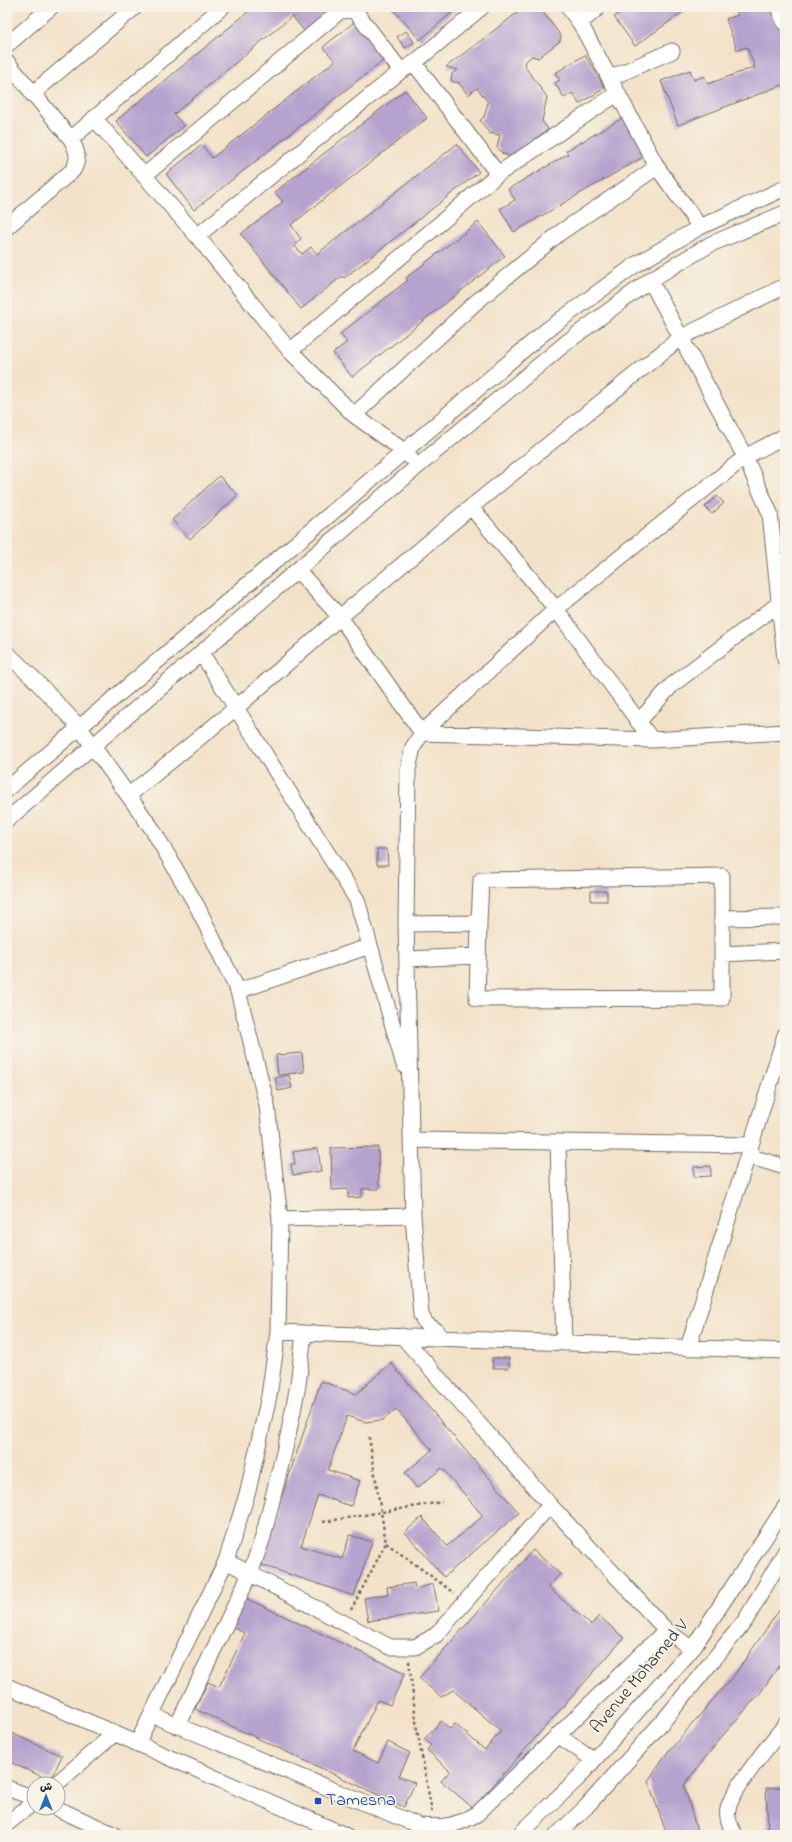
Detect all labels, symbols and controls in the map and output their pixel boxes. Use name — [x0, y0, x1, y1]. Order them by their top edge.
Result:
street label: Avenue Mohamed V — [585, 1614, 696, 1740]
north arrow — [26, 1776, 66, 1816]
text: ش — [40, 1779, 52, 1795]
place label: Tamesna — [326, 1788, 396, 1814]
marker: Tamesna — [313, 1796, 323, 1806]

